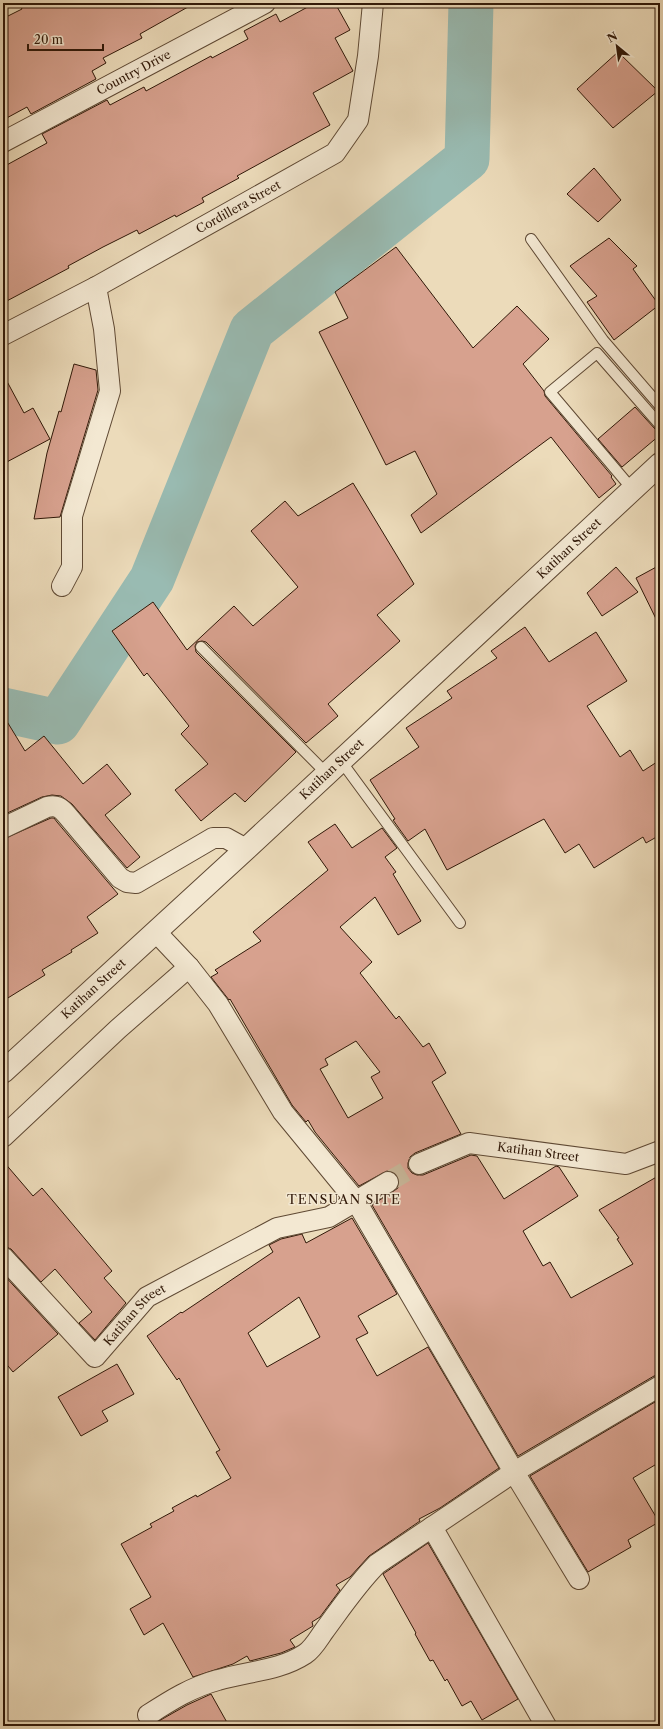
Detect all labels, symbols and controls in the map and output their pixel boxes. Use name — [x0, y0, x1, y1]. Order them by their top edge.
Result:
scale bar — [28, 26, 103, 52]
north arrow — [597, 26, 637, 66]
text: N — [605, 29, 620, 46]
text: 20 m — [34, 32, 63, 47]
street label: Country Drive — [94, 46, 173, 98]
street label: Cordillera Street — [193, 177, 284, 236]
street label: Katihan Street — [534, 514, 605, 582]
street label: Katihan Street — [296, 735, 367, 802]
street label: Katihan Street — [58, 955, 129, 1022]
street label: Katihan Street — [496, 1139, 581, 1165]
district label: TENSUAN SITE — [287, 1191, 401, 1207]
street label: Katihan Street — [100, 1280, 168, 1349]

